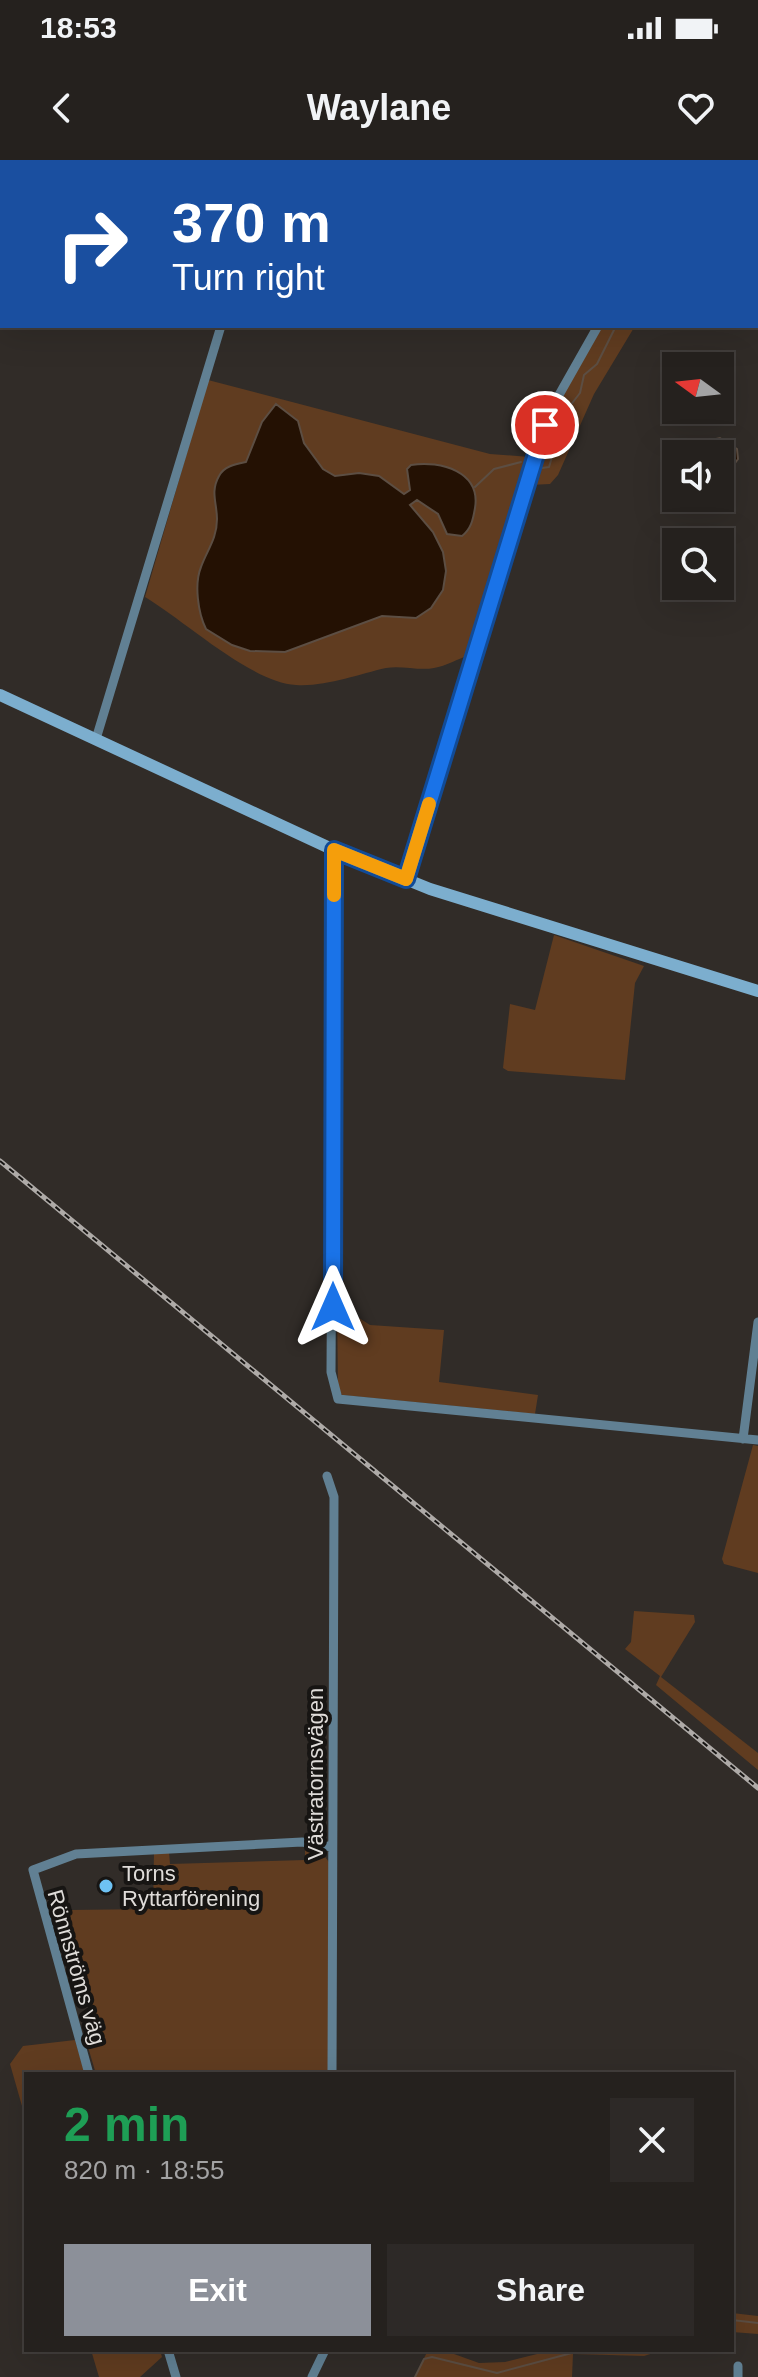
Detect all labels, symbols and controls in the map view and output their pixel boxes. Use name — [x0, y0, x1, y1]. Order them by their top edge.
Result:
text: 18:53 — [40, 11, 117, 44]
icon: back — [40, 86, 84, 130]
icon: heart — [674, 86, 718, 130]
text: Waylane — [307, 87, 451, 128]
text: 370 m — [172, 191, 331, 254]
icon: right — [40, 192, 144, 296]
text: Turn right — [172, 257, 325, 298]
north arrow — [662, 352, 734, 424]
map controls — [662, 352, 734, 600]
pin — [511, 391, 579, 459]
icon: arrive — [523, 403, 567, 447]
button: sound — [662, 440, 734, 512]
button: search — [662, 528, 734, 600]
position arrow — [291, 1265, 375, 1349]
street label: Västratornsvägen — [303, 1688, 328, 1860]
place label: Torns Ryttarförening — [122, 1861, 260, 1911]
marker: Torns Ryttarförening — [97, 1877, 115, 1895]
street label: Rönnströms väg — [42, 1887, 111, 2048]
text: 2 min — [64, 2098, 189, 2151]
button: close — [610, 2098, 694, 2182]
text: 820 m · 18:55 — [64, 2155, 224, 2185]
button: Exit — [64, 2244, 371, 2336]
button: Share — [387, 2244, 694, 2336]

